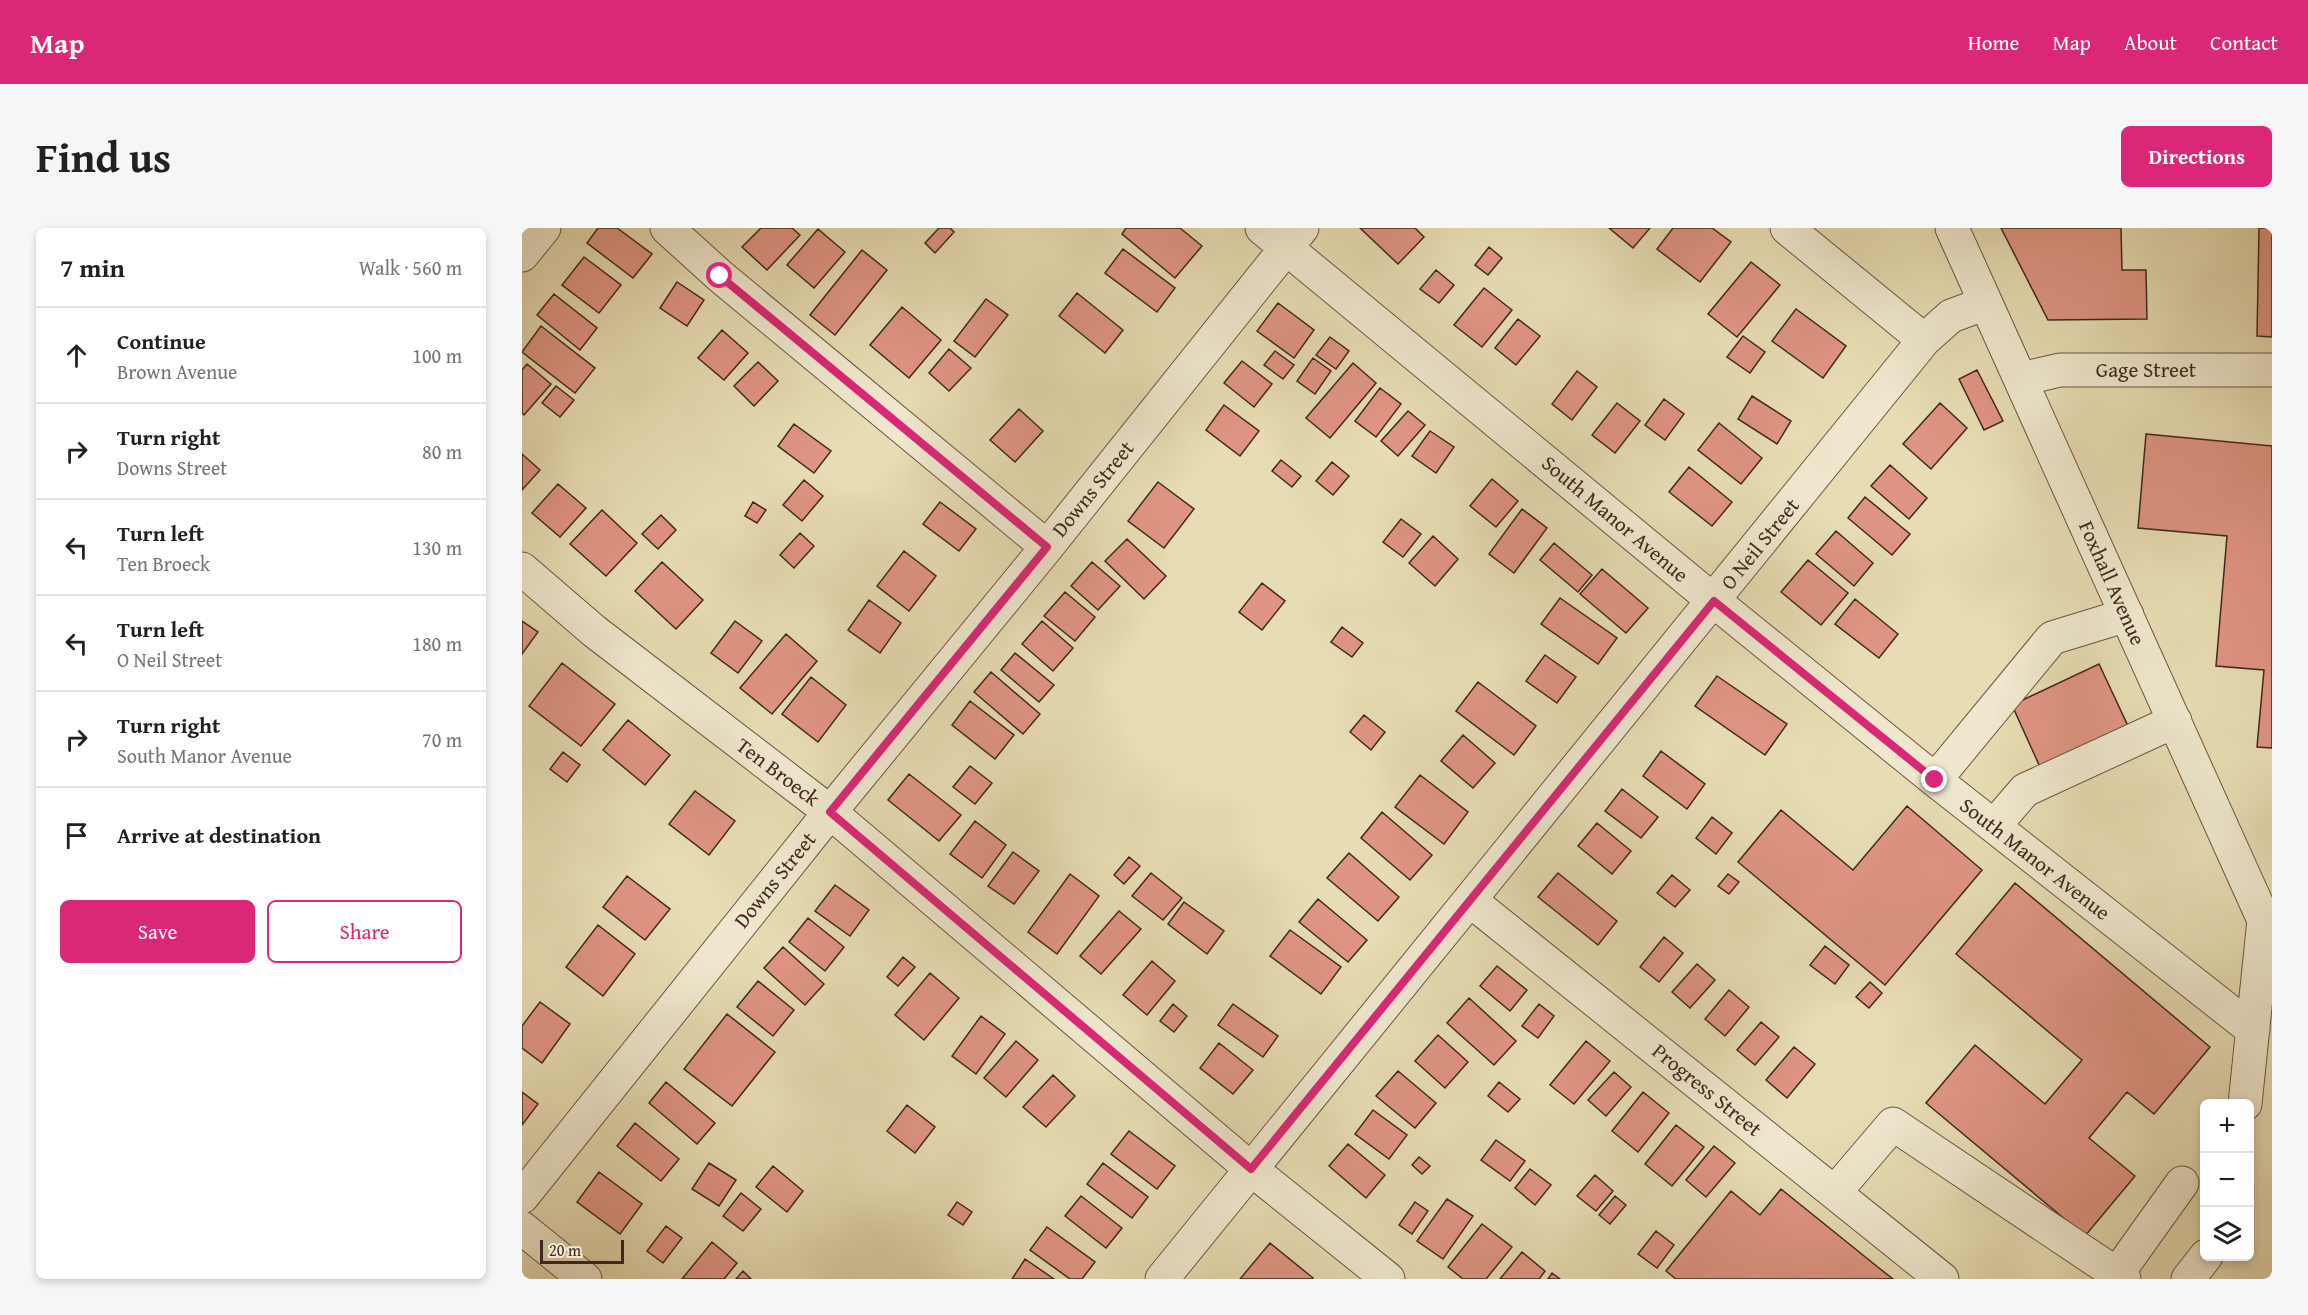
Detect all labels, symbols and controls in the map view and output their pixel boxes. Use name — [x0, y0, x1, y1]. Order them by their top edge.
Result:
text: Map — [30, 22, 84, 63]
text: Home — [1968, 27, 2019, 58]
text: Map — [2052, 27, 2091, 58]
text: About — [2124, 27, 2177, 58]
text: Contact — [2210, 27, 2278, 58]
text: Find us — [36, 126, 171, 187]
button: Directions — [2121, 126, 2272, 187]
text: 7 min — [60, 248, 125, 287]
text: Walk · 560 m — [359, 253, 462, 282]
route start — [706, 262, 732, 288]
text: Continue — [117, 325, 206, 357]
icon: ahead — [60, 339, 93, 372]
text: 100 m — [412, 341, 462, 370]
street label: Gage Street — [2096, 354, 2197, 385]
text: Brown Avenue — [117, 357, 237, 386]
text: Turn right — [117, 421, 220, 453]
street label: Downs Street — [1044, 433, 1142, 543]
icon: right — [60, 435, 93, 468]
text: 80 m — [422, 437, 462, 466]
street label: South Manor Avenue — [1535, 448, 1696, 590]
text: Downs Street — [117, 453, 227, 482]
street label: O Neil Street — [1713, 491, 1807, 596]
street label: Foxhall Avenue — [2071, 516, 2154, 650]
text: Turn left — [117, 517, 204, 549]
icon: left — [60, 531, 93, 564]
text: 130 m — [412, 533, 462, 562]
text: Ten Broeck — [117, 549, 210, 578]
text: Turn left — [117, 613, 204, 645]
icon: left — [60, 627, 93, 660]
text: 180 m — [412, 629, 462, 658]
text: O Neil Street — [117, 645, 222, 674]
text: Turn right — [117, 709, 220, 741]
icon: right — [60, 723, 93, 756]
text: 70 m — [422, 725, 462, 754]
street label: Ten Broeck — [730, 730, 827, 814]
text: South Manor Avenue — [117, 741, 292, 770]
route end — [1921, 766, 1947, 792]
street label: South Manor Avenue — [1953, 790, 2117, 927]
icon: arrive — [60, 819, 93, 852]
text: Arrive at destination — [117, 819, 321, 851]
street label: Downs Street — [726, 824, 824, 934]
button: Save — [60, 900, 255, 963]
button: Share — [267, 900, 462, 963]
street label: Progress Street — [1646, 1036, 1769, 1144]
map controls — [2200, 1099, 2254, 1261]
button: + — [2200, 1099, 2254, 1153]
button: − — [2200, 1153, 2254, 1207]
button: layers — [2200, 1207, 2254, 1261]
scale bar — [540, 1237, 624, 1264]
text: 20 m — [549, 1238, 581, 1262]

